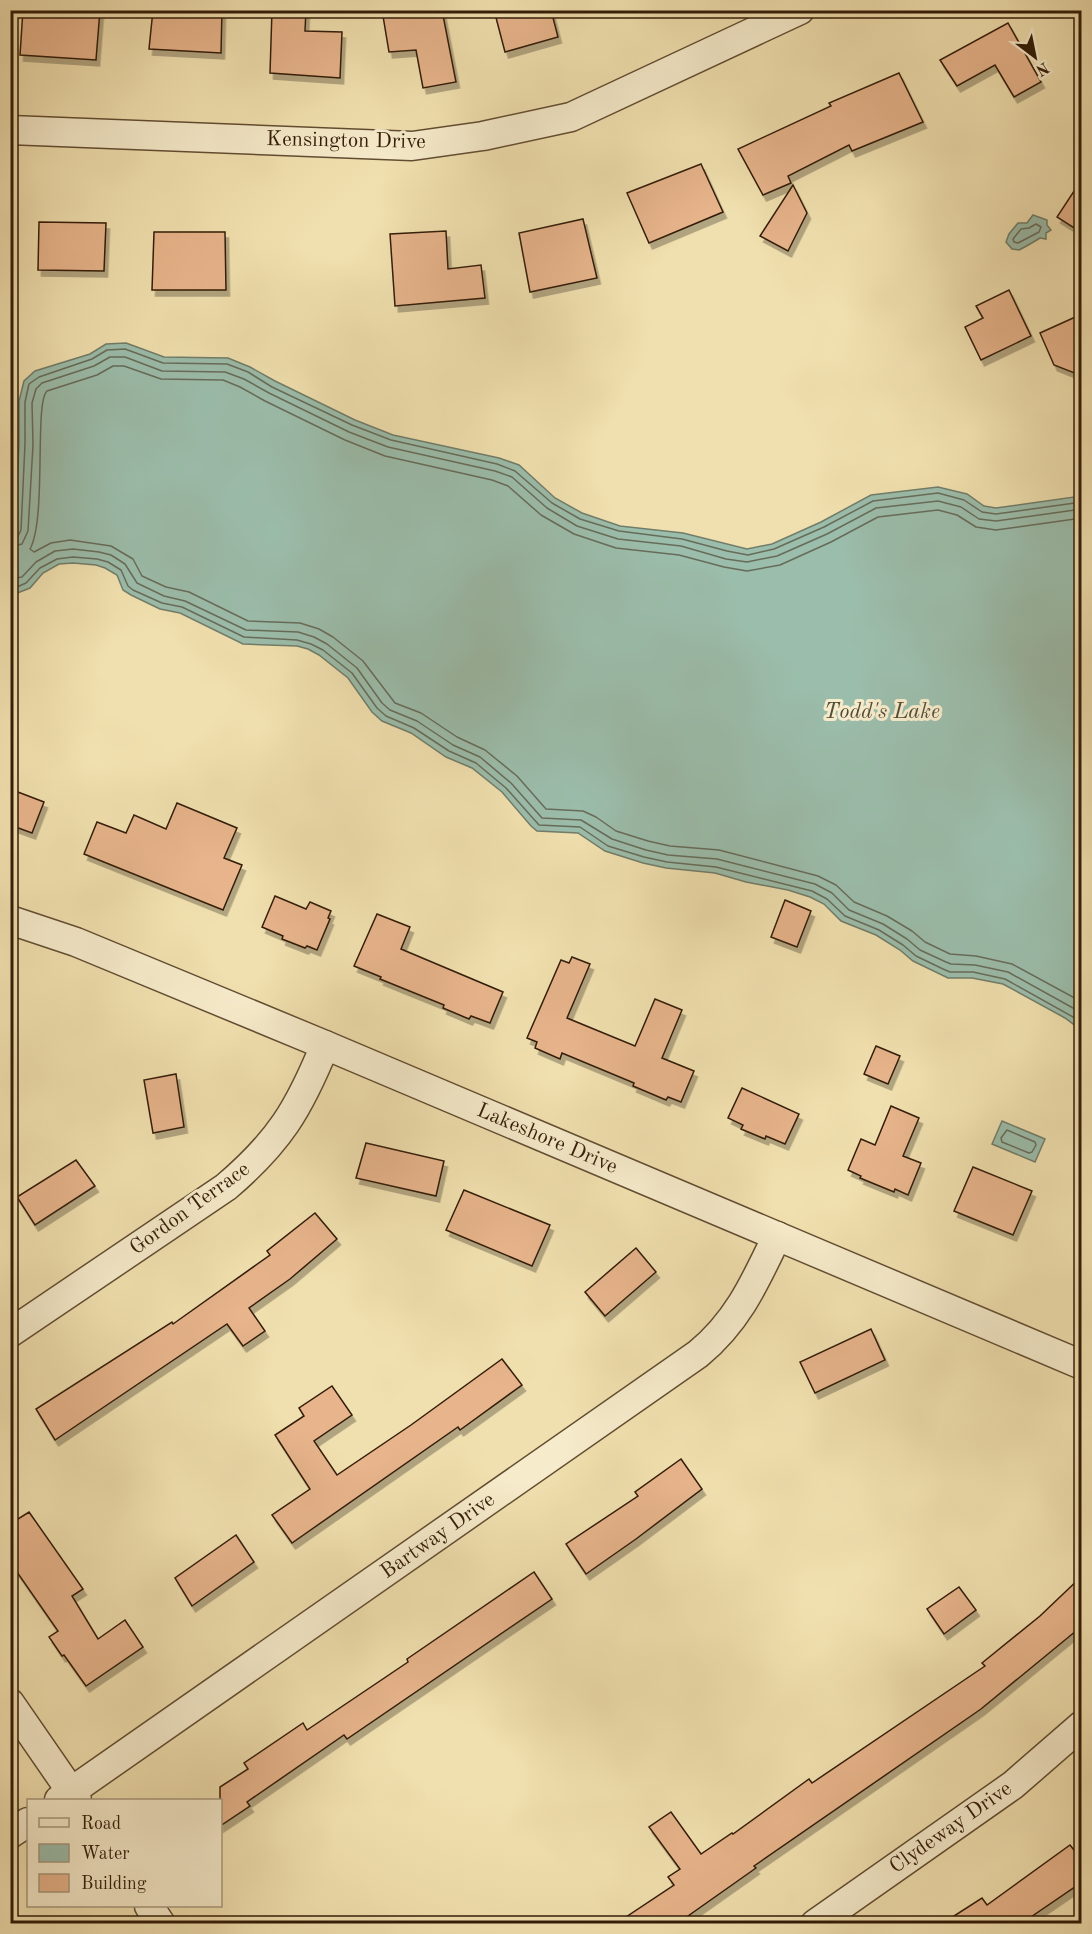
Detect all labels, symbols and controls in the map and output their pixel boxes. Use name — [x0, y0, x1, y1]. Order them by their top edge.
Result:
north arrow — [1005, 27, 1065, 87]
text: N — [1032, 58, 1051, 78]
street label: Kensington Drive — [266, 129, 426, 153]
water label: Todd's Lake — [824, 701, 940, 723]
street label: Lakeshore Drive — [474, 1100, 620, 1178]
street label: Gordon Terrace — [126, 1159, 254, 1259]
street label: Bartway Drive — [377, 1489, 499, 1583]
street label: Clydeway Drive — [886, 1778, 1016, 1878]
legend — [27, 1799, 222, 1907]
text: Road — [81, 1815, 121, 1833]
text: Water — [81, 1845, 130, 1863]
text: Building — [81, 1875, 147, 1893]

